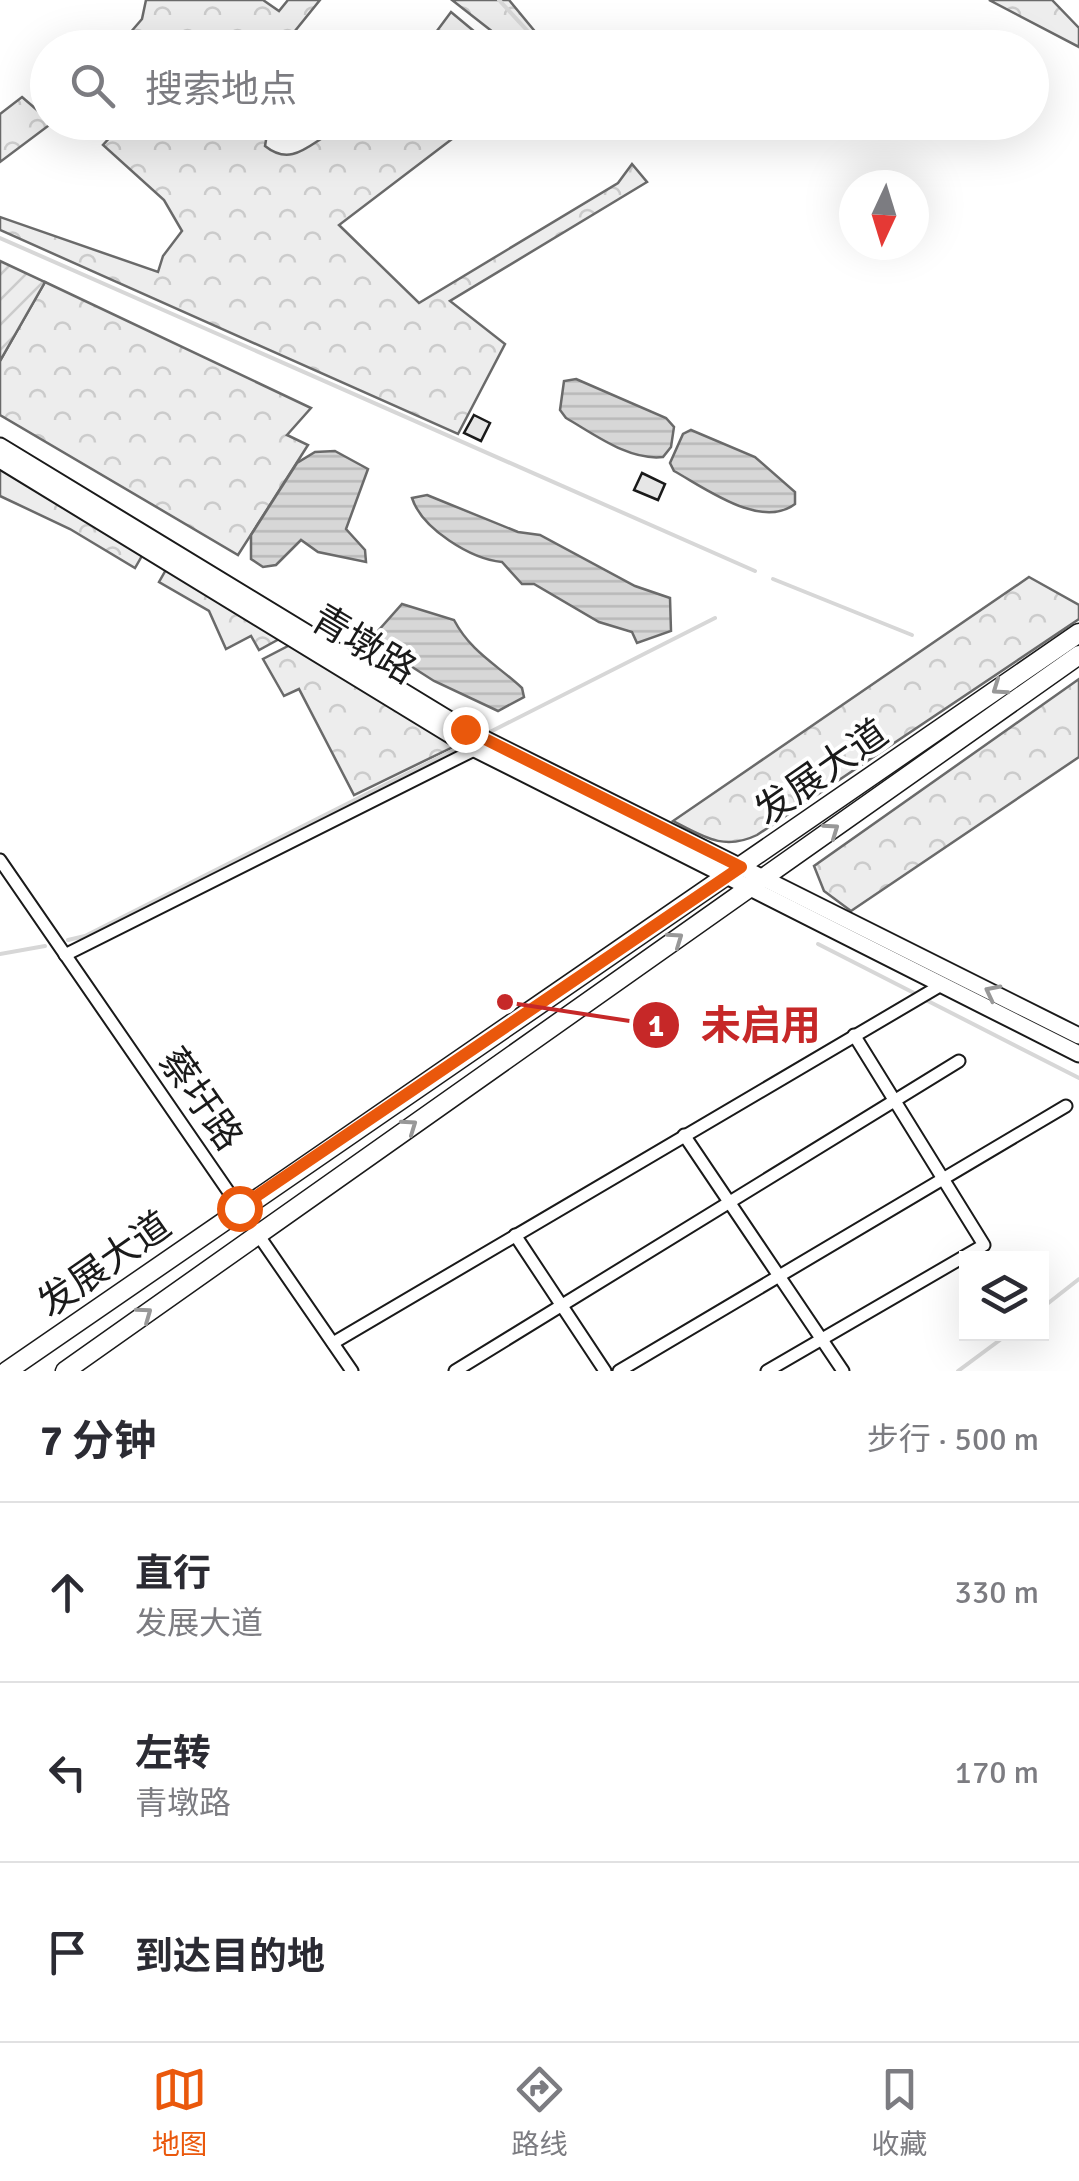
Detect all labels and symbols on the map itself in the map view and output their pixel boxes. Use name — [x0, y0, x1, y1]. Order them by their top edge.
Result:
north arrow — [839, 170, 929, 260]
street label: 青墩路 — [303, 595, 425, 694]
one-way arrow — [992, 676, 1010, 694]
route end — [443, 707, 489, 753]
street label: 发展大道 — [746, 710, 897, 835]
one-way arrow — [821, 824, 839, 842]
one-way arrow — [664, 933, 683, 952]
one-way arrow — [984, 984, 1002, 1004]
callout: 未启用 — [631, 990, 841, 1060]
text: 未启用 — [701, 1001, 821, 1051]
text: 1 — [648, 1008, 664, 1045]
street label: 蔡圩路 — [149, 1039, 253, 1159]
one-way arrow — [398, 1120, 417, 1139]
route start — [217, 1186, 263, 1232]
street label: 发展大道 — [29, 1202, 180, 1327]
one-way arrow — [133, 1308, 152, 1326]

